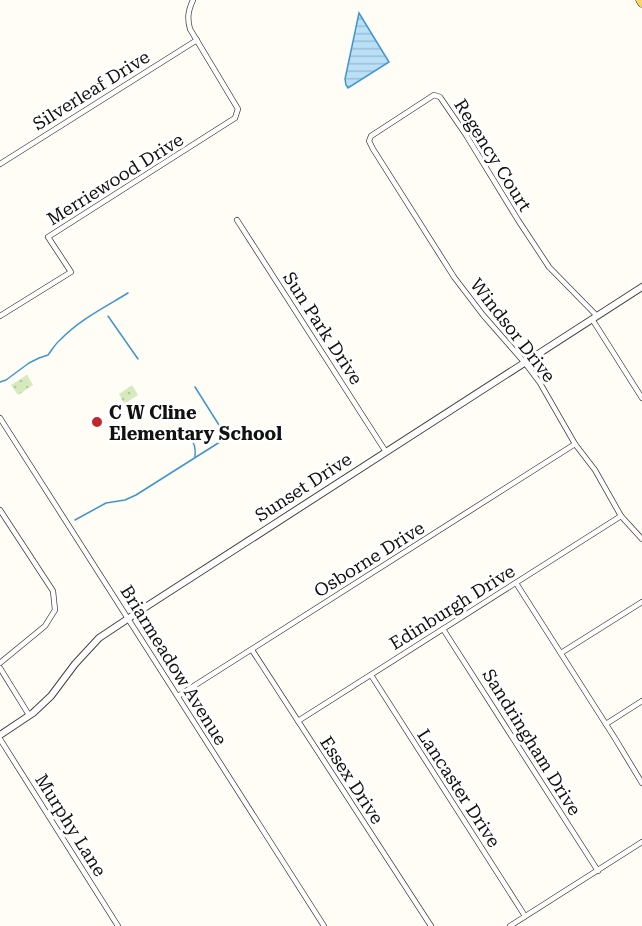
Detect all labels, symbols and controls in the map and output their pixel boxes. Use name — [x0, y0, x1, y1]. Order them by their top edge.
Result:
street label: Silverleaf Drive — [29, 46, 153, 134]
street label: Regency Court — [450, 95, 536, 215]
street label: Merriewood Drive — [43, 128, 187, 229]
street label: Sun Park Drive — [279, 268, 367, 388]
street label: Windsor Drive — [466, 274, 560, 386]
place label: C W Cline Elementary School — [109, 402, 282, 444]
marker: C W Cline Elementary School — [90, 415, 104, 429]
street label: Sunset Drive — [251, 448, 355, 526]
street label: Osborne Drive — [310, 517, 428, 601]
street label: Edinburgh Drive — [386, 560, 519, 654]
street label: Briarmeadow Avenue — [116, 581, 232, 749]
street label: Sandringham Drive — [478, 665, 586, 819]
street label: Lancaster Drive — [413, 725, 505, 851]
street label: Essex Drive — [316, 732, 388, 828]
street label: Murphy Lane — [31, 770, 111, 880]

